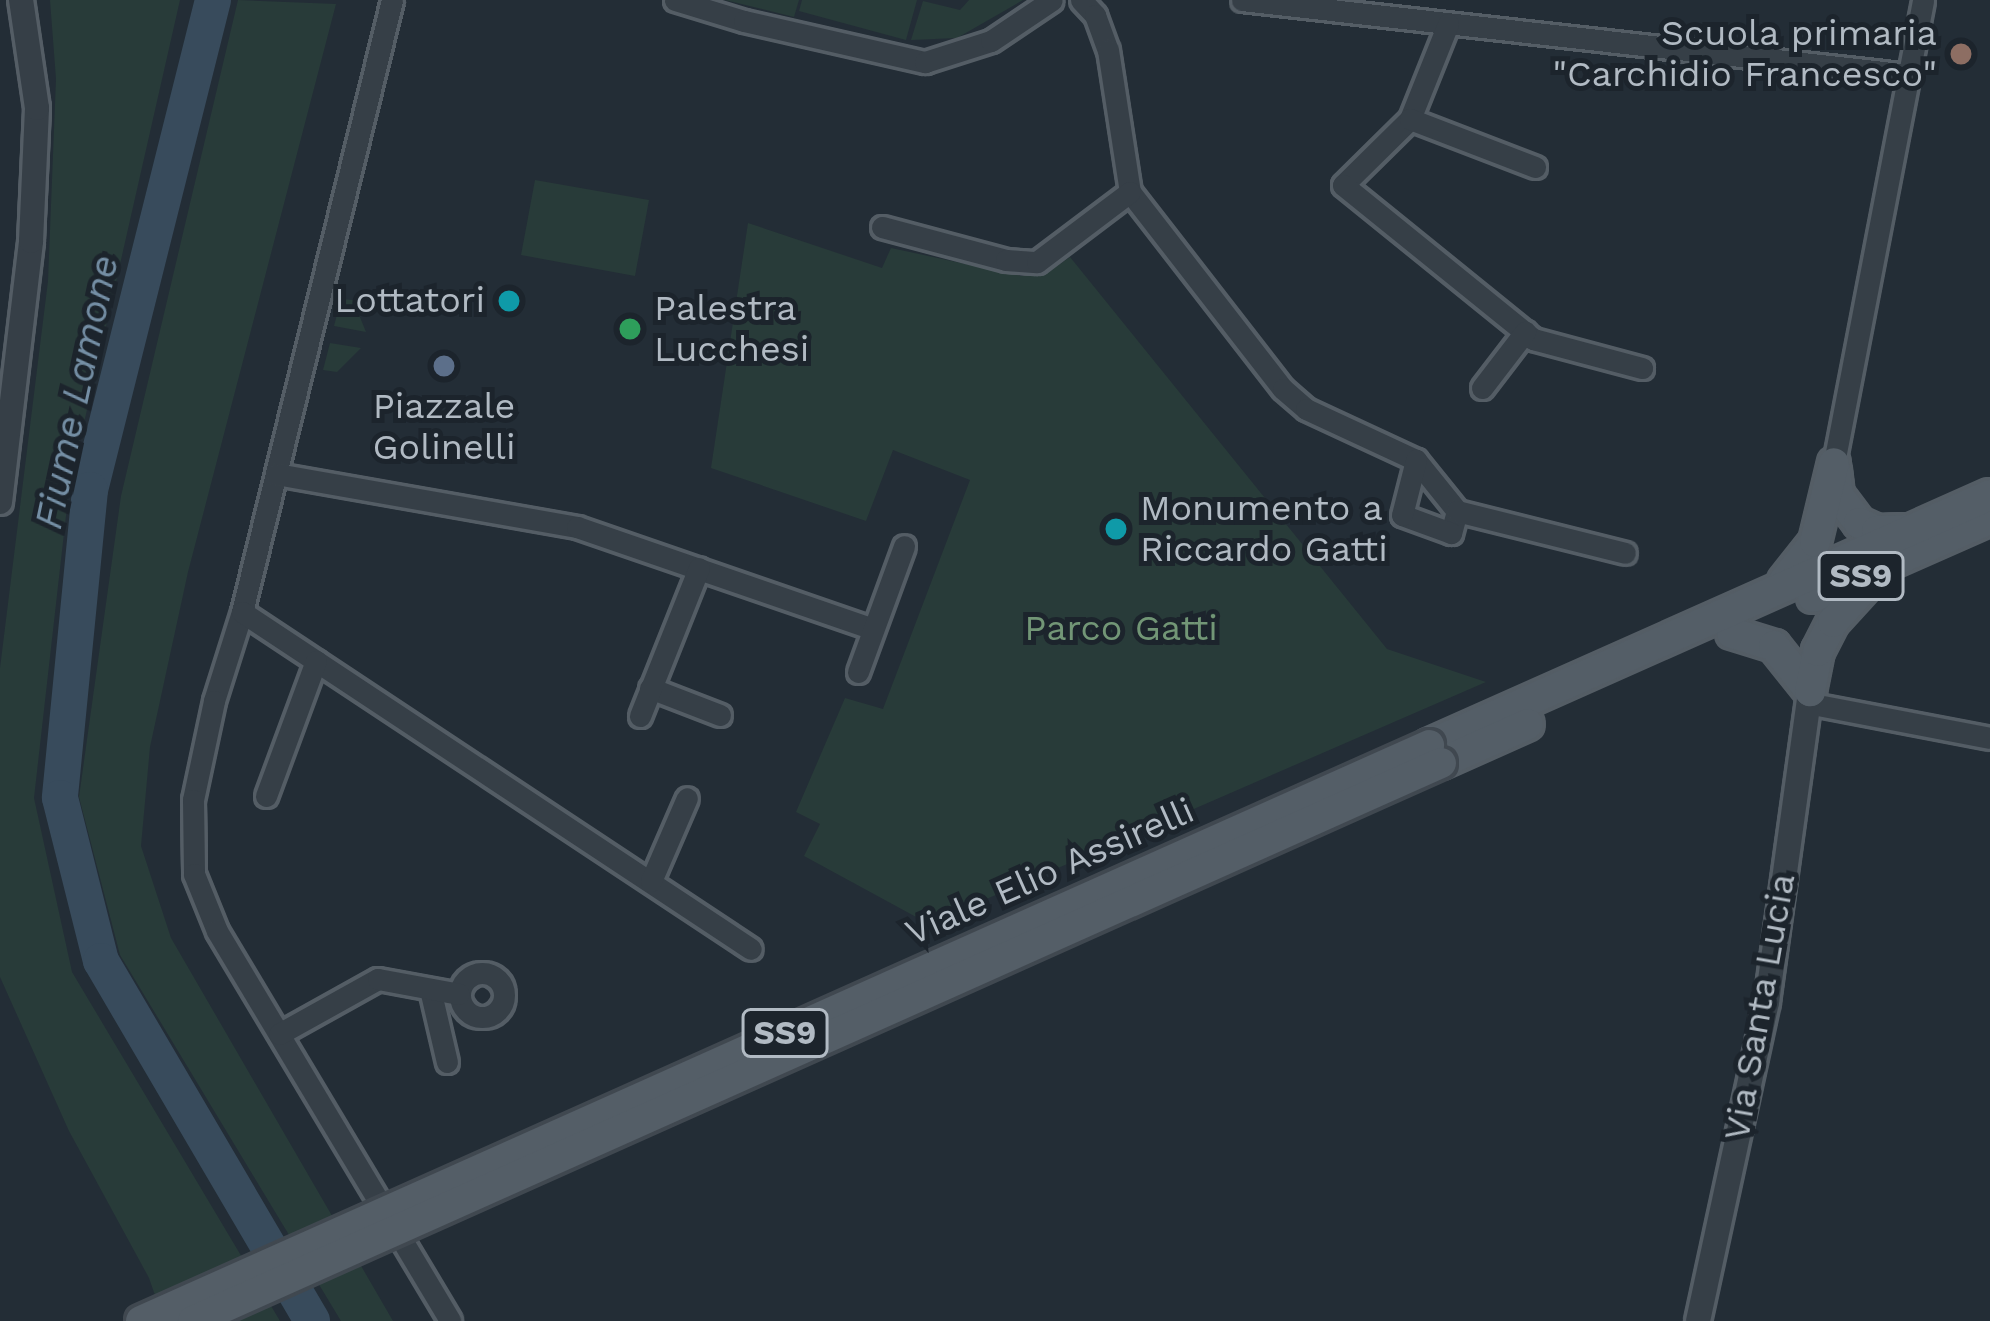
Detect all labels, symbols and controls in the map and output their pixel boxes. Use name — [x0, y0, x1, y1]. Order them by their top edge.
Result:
place label: Scuola primaria "Carchidio Francesco" — [1552, 11, 1937, 96]
marker: Scuola primaria "Carchidio Francesco" — [1948, 41, 1974, 67]
water label: Fiume Lamone — [25, 251, 129, 533]
place label: Lottatori — [334, 279, 485, 323]
place label: Palestra Lucchesi — [654, 286, 809, 371]
marker: Lottatori — [496, 288, 522, 314]
marker: Palestra Lucchesi — [617, 316, 643, 342]
marker: Piazzale Golinelli — [431, 353, 457, 379]
place label: Piazzale Golinelli — [373, 384, 515, 469]
place label: Monumento a Riccardo Gatti — [1140, 486, 1388, 571]
marker: Monumento a Riccardo Gatti — [1103, 516, 1129, 542]
road number: SS9 — [1816, 549, 1906, 603]
park label: Parco Gatti — [1024, 607, 1218, 651]
street label: Viale Elio Assirelli — [899, 789, 1201, 955]
street label: Via Santa Lucia — [1715, 869, 1805, 1145]
road number: SS9 — [740, 1006, 830, 1060]

